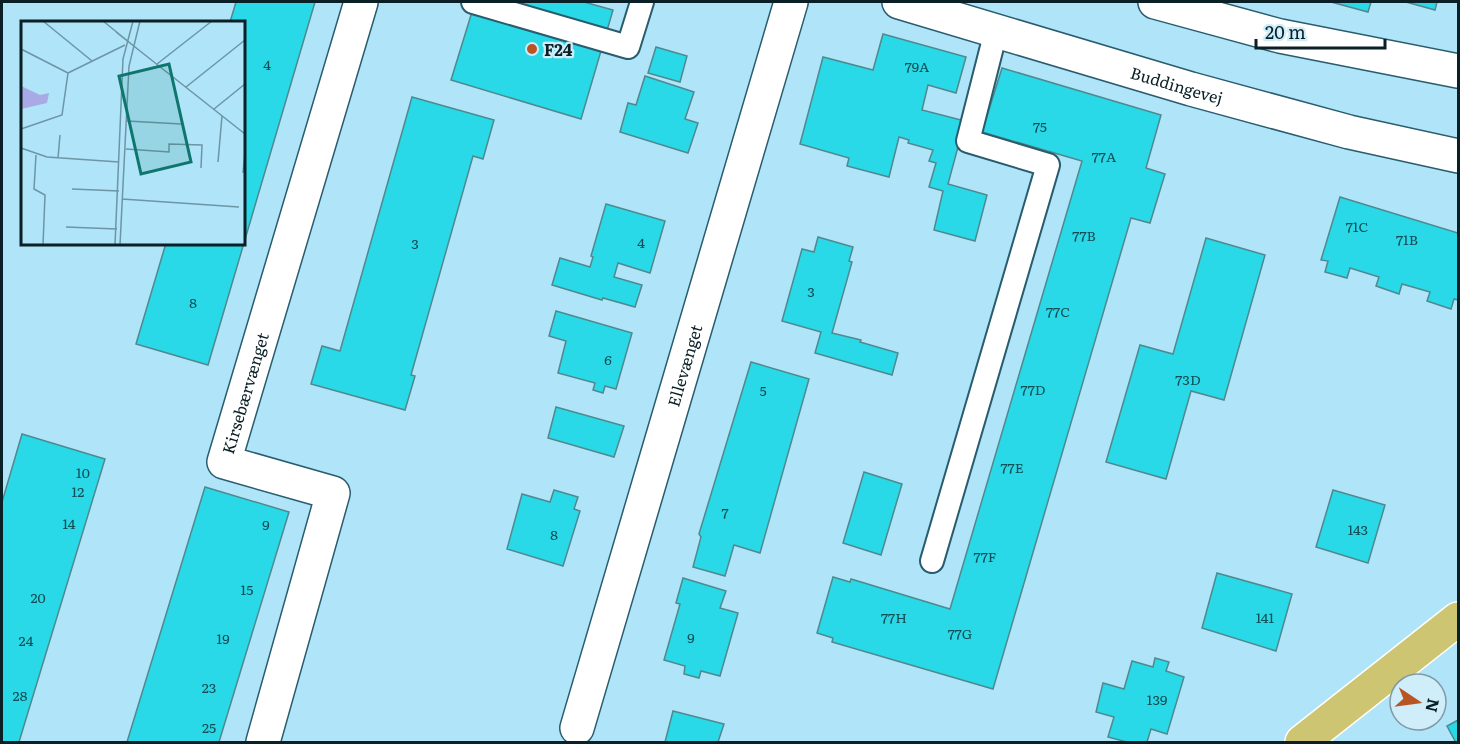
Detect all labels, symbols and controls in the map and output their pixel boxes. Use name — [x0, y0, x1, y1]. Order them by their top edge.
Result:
scale bar — [1256, 12, 1385, 50]
text: 20 m — [1265, 18, 1306, 45]
inset map — [21, 21, 244, 244]
place label: F24 — [544, 37, 573, 61]
marker: F24 — [525, 42, 539, 56]
house number: 4 — [263, 54, 271, 74]
house number: 79A — [905, 56, 930, 76]
street label: Buddingevej — [1128, 60, 1226, 109]
house number: 75 — [1033, 116, 1047, 136]
house number: 77A — [1092, 146, 1117, 166]
house number: 71C — [1346, 216, 1368, 236]
house number: 77B — [1072, 225, 1096, 245]
house number: 71B — [1396, 229, 1418, 249]
house number: 4 — [637, 232, 645, 252]
house number: 3 — [411, 233, 419, 253]
house number: 3 — [807, 281, 815, 301]
house number: 8 — [189, 292, 197, 312]
house number: 77C — [1046, 301, 1070, 321]
street label: Ellevænget — [660, 321, 707, 409]
street label: Kirsebærvænget — [215, 329, 274, 457]
house number: 6 — [604, 349, 612, 369]
house number: 73D — [1175, 369, 1201, 389]
house number: 77D — [1021, 379, 1046, 399]
house number: 5 — [759, 380, 767, 400]
house number: 77E — [1000, 457, 1024, 477]
house number: 10 — [76, 462, 90, 482]
house number: 12 — [72, 481, 84, 501]
house number: 7 — [721, 502, 729, 522]
house number: 14 — [63, 513, 76, 533]
house number: 9 — [262, 514, 270, 534]
house number: 143 — [1348, 519, 1368, 539]
house number: 8 — [550, 524, 558, 544]
house number: 77F — [974, 546, 997, 566]
house number: 15 — [241, 579, 253, 599]
house number: 20 — [30, 587, 46, 607]
house number: 77H — [881, 607, 907, 627]
house number: 141 — [1256, 607, 1275, 627]
house number: 77G — [948, 623, 973, 643]
house number: 9 — [687, 627, 695, 647]
house number: 19 — [216, 628, 230, 648]
house number: 24 — [19, 630, 34, 650]
north arrow — [1388, 672, 1448, 732]
house number: 23 — [202, 677, 216, 697]
house number: 28 — [13, 685, 28, 705]
house number: 139 — [1147, 689, 1167, 709]
text: N — [1420, 696, 1447, 715]
house number: 25 — [202, 717, 216, 737]

